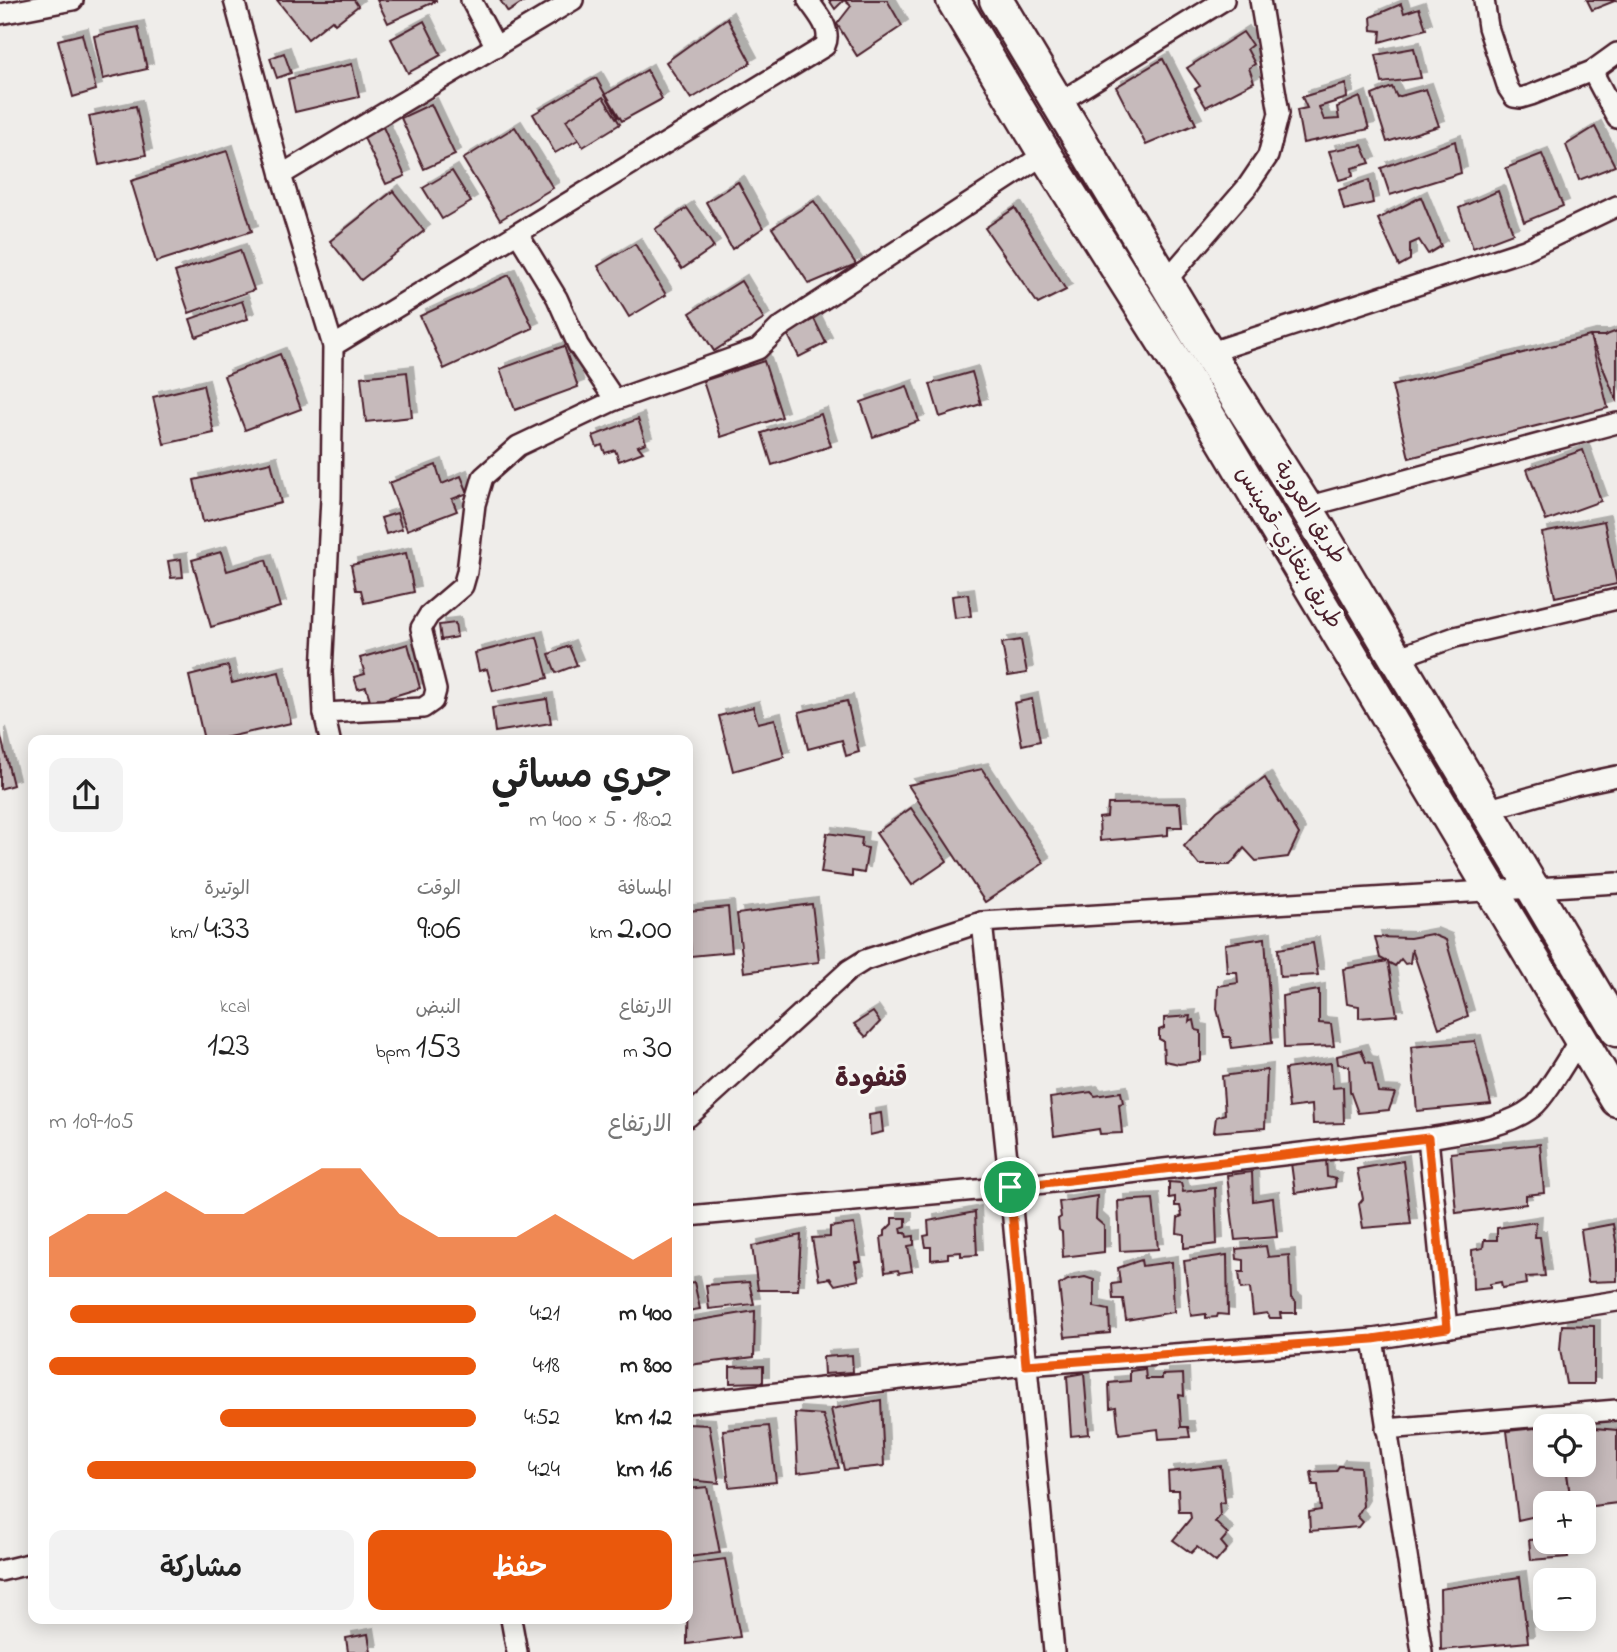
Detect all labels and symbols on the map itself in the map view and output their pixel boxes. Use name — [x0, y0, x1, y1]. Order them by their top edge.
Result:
street label: طريق العروبة — [1264, 455, 1354, 571]
street label: طريق بنغازي-قمينس — [1226, 460, 1350, 636]
district label: قنفودة — [835, 1061, 907, 1099]
pin — [980, 1157, 1040, 1217]

